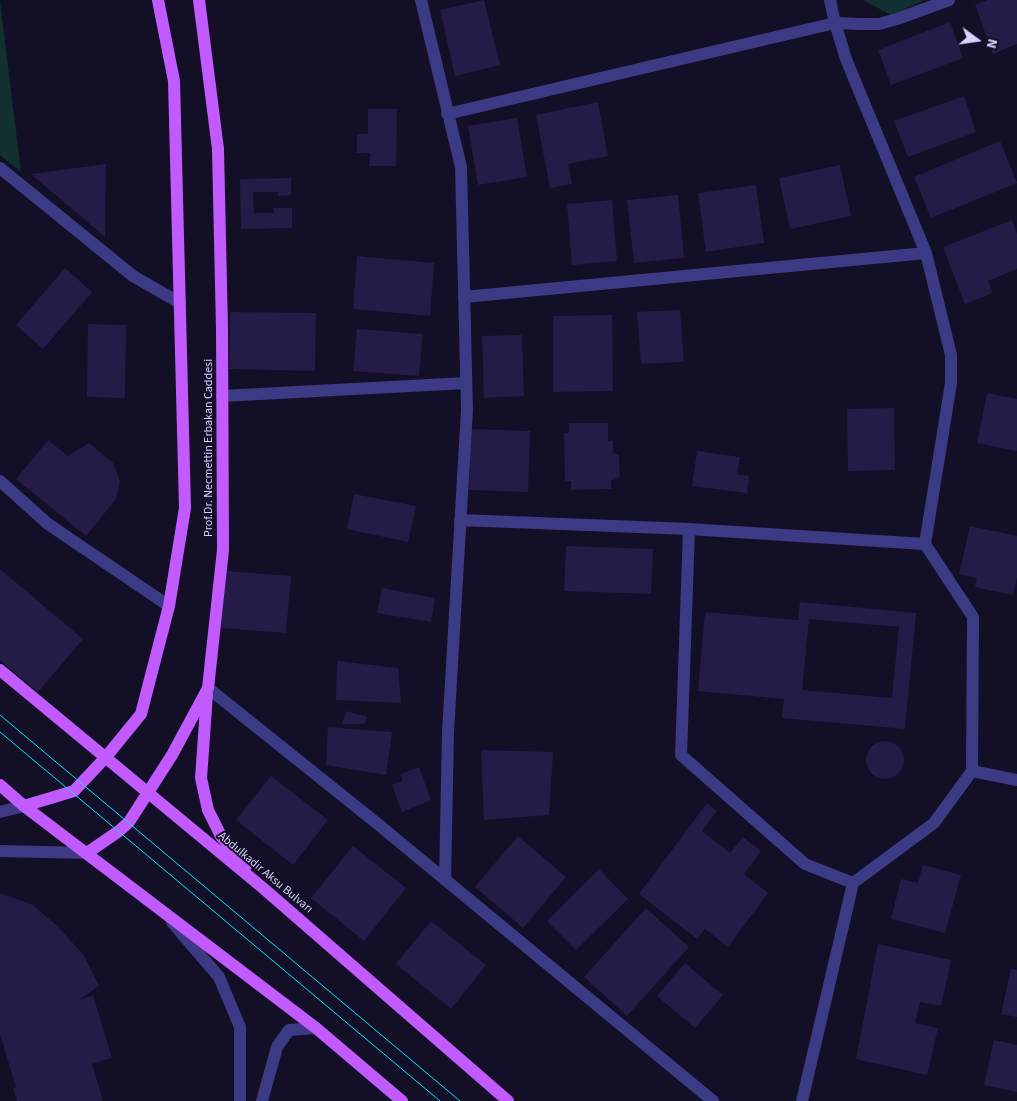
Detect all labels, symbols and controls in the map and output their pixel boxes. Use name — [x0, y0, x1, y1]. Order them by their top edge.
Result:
north arrow — [952, 15, 1002, 65]
text: N — [981, 37, 1002, 51]
street label: Prof.Dr. Necmettin Erbakan Caddesi — [202, 359, 216, 537]
street label: Abdulkadir Aksu Bulvarı — [215, 829, 315, 917]

